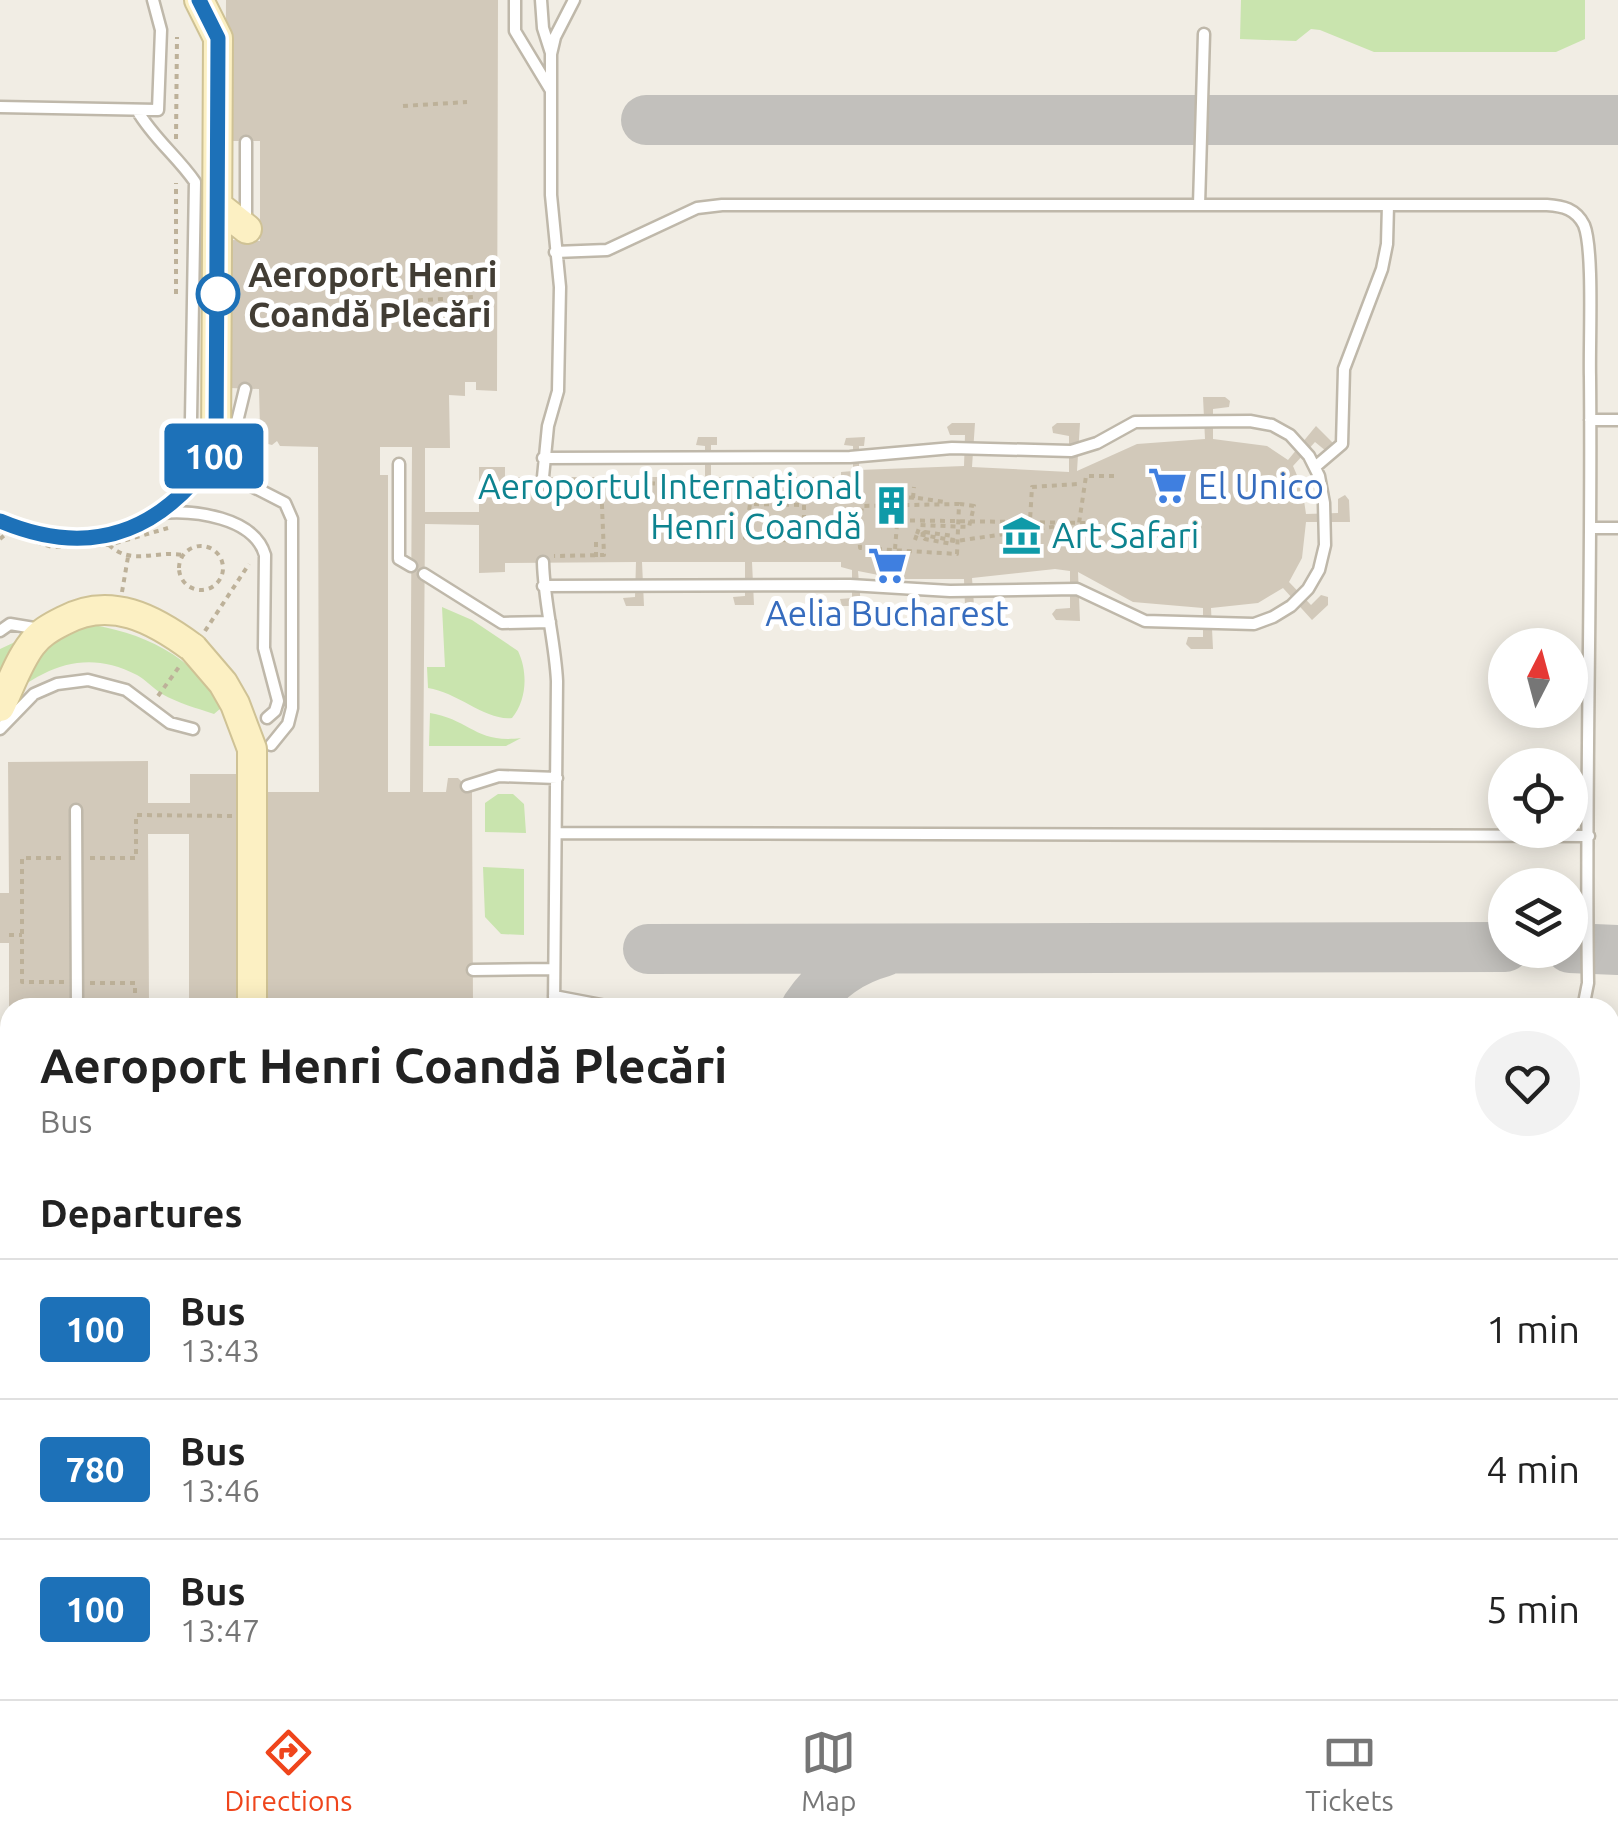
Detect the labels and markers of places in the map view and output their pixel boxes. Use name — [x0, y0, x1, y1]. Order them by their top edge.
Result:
place label: Aeroport Henri Coandă Plecări — [248, 254, 498, 334]
marker: Aeroport Henri Coandă Plecări — [197, 273, 239, 315]
supermarket icon: El Unico — [1147, 465, 1189, 507]
place label: Aeroportul Internațional Henri Coandă — [478, 466, 862, 546]
place label: El Unico — [1198, 466, 1324, 506]
building icon: Aeroportul Internațional Henri Coandă — [871, 485, 913, 527]
museum icon: Art Safari — [1001, 514, 1043, 556]
place label: Art Safari — [1052, 515, 1199, 555]
supermarket icon: Aelia Bucharest — [866, 545, 908, 587]
place label: Aelia Bucharest — [765, 593, 1009, 633]

